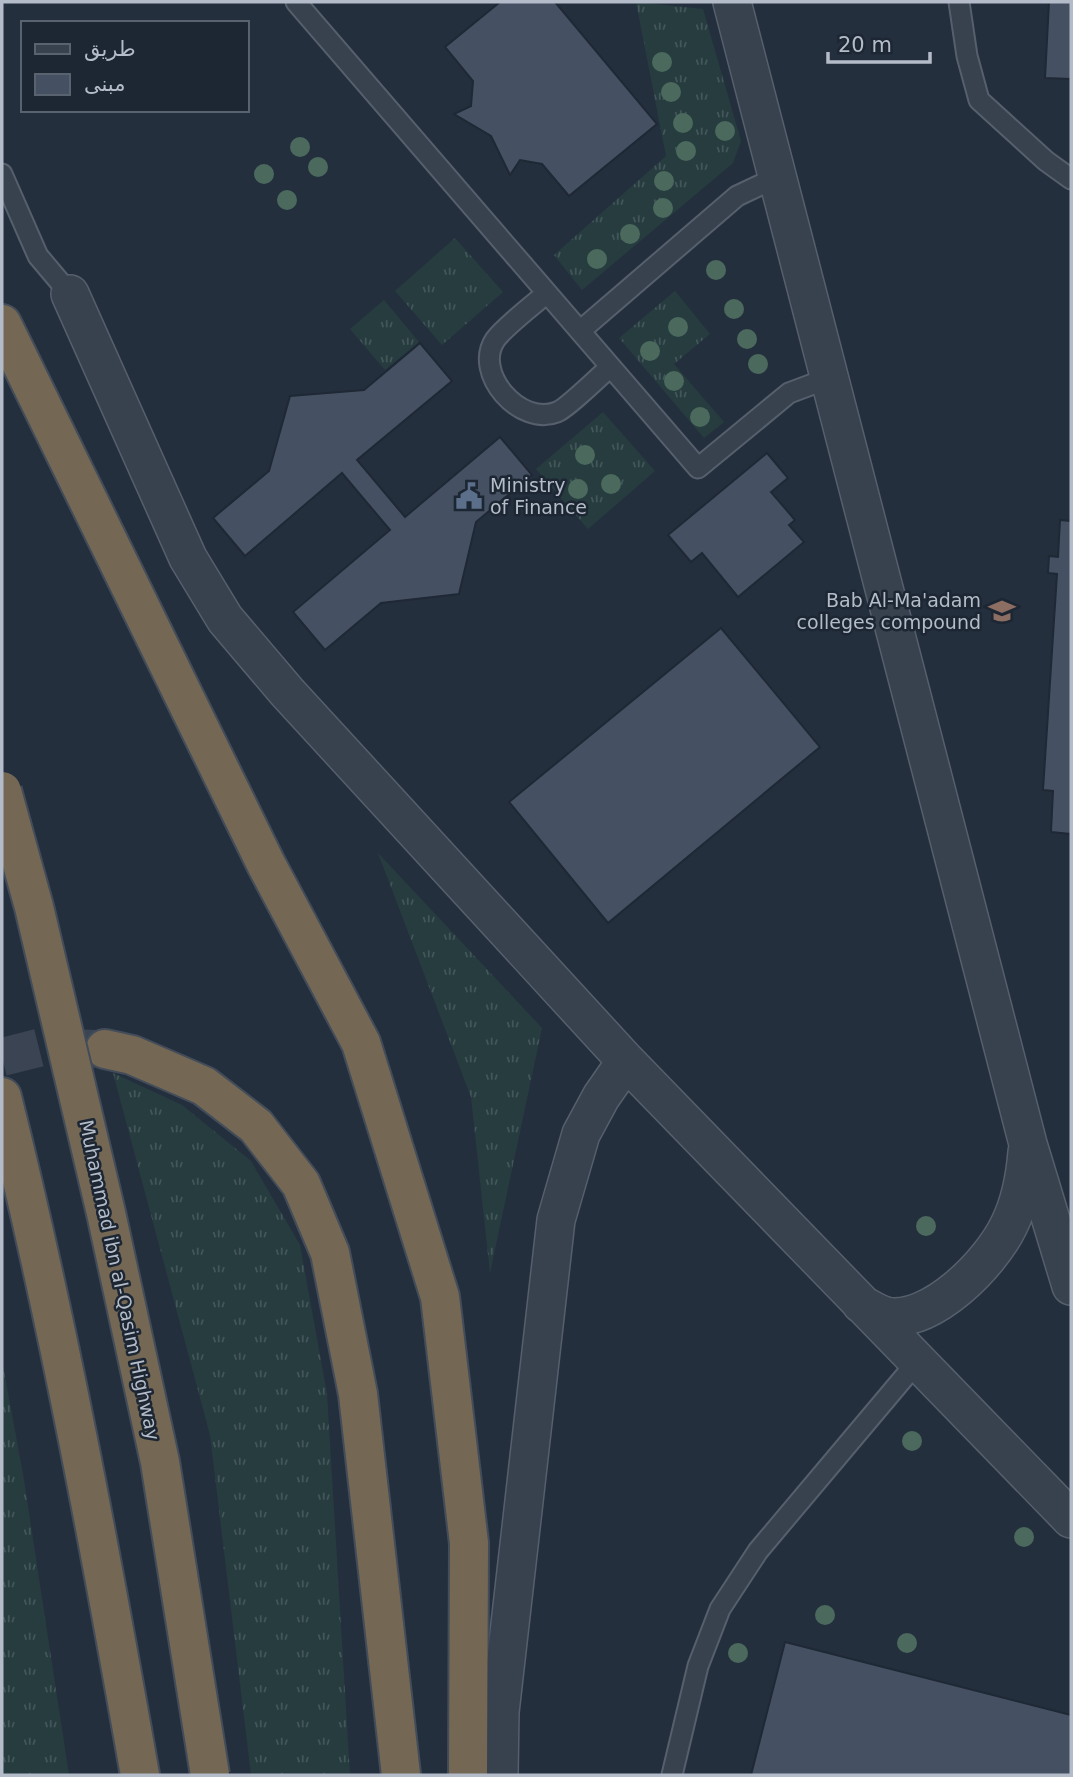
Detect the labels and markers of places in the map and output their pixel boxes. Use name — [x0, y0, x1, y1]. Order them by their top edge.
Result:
place label: Ministry of Finance — [490, 474, 587, 518]
public building icon: Ministry of Finance — [454, 481, 484, 511]
place label: Bab Al-Ma'adam colleges compound — [797, 589, 981, 633]
school or university icon: Bab Al-Ma'adam colleges compound — [987, 596, 1017, 626]

